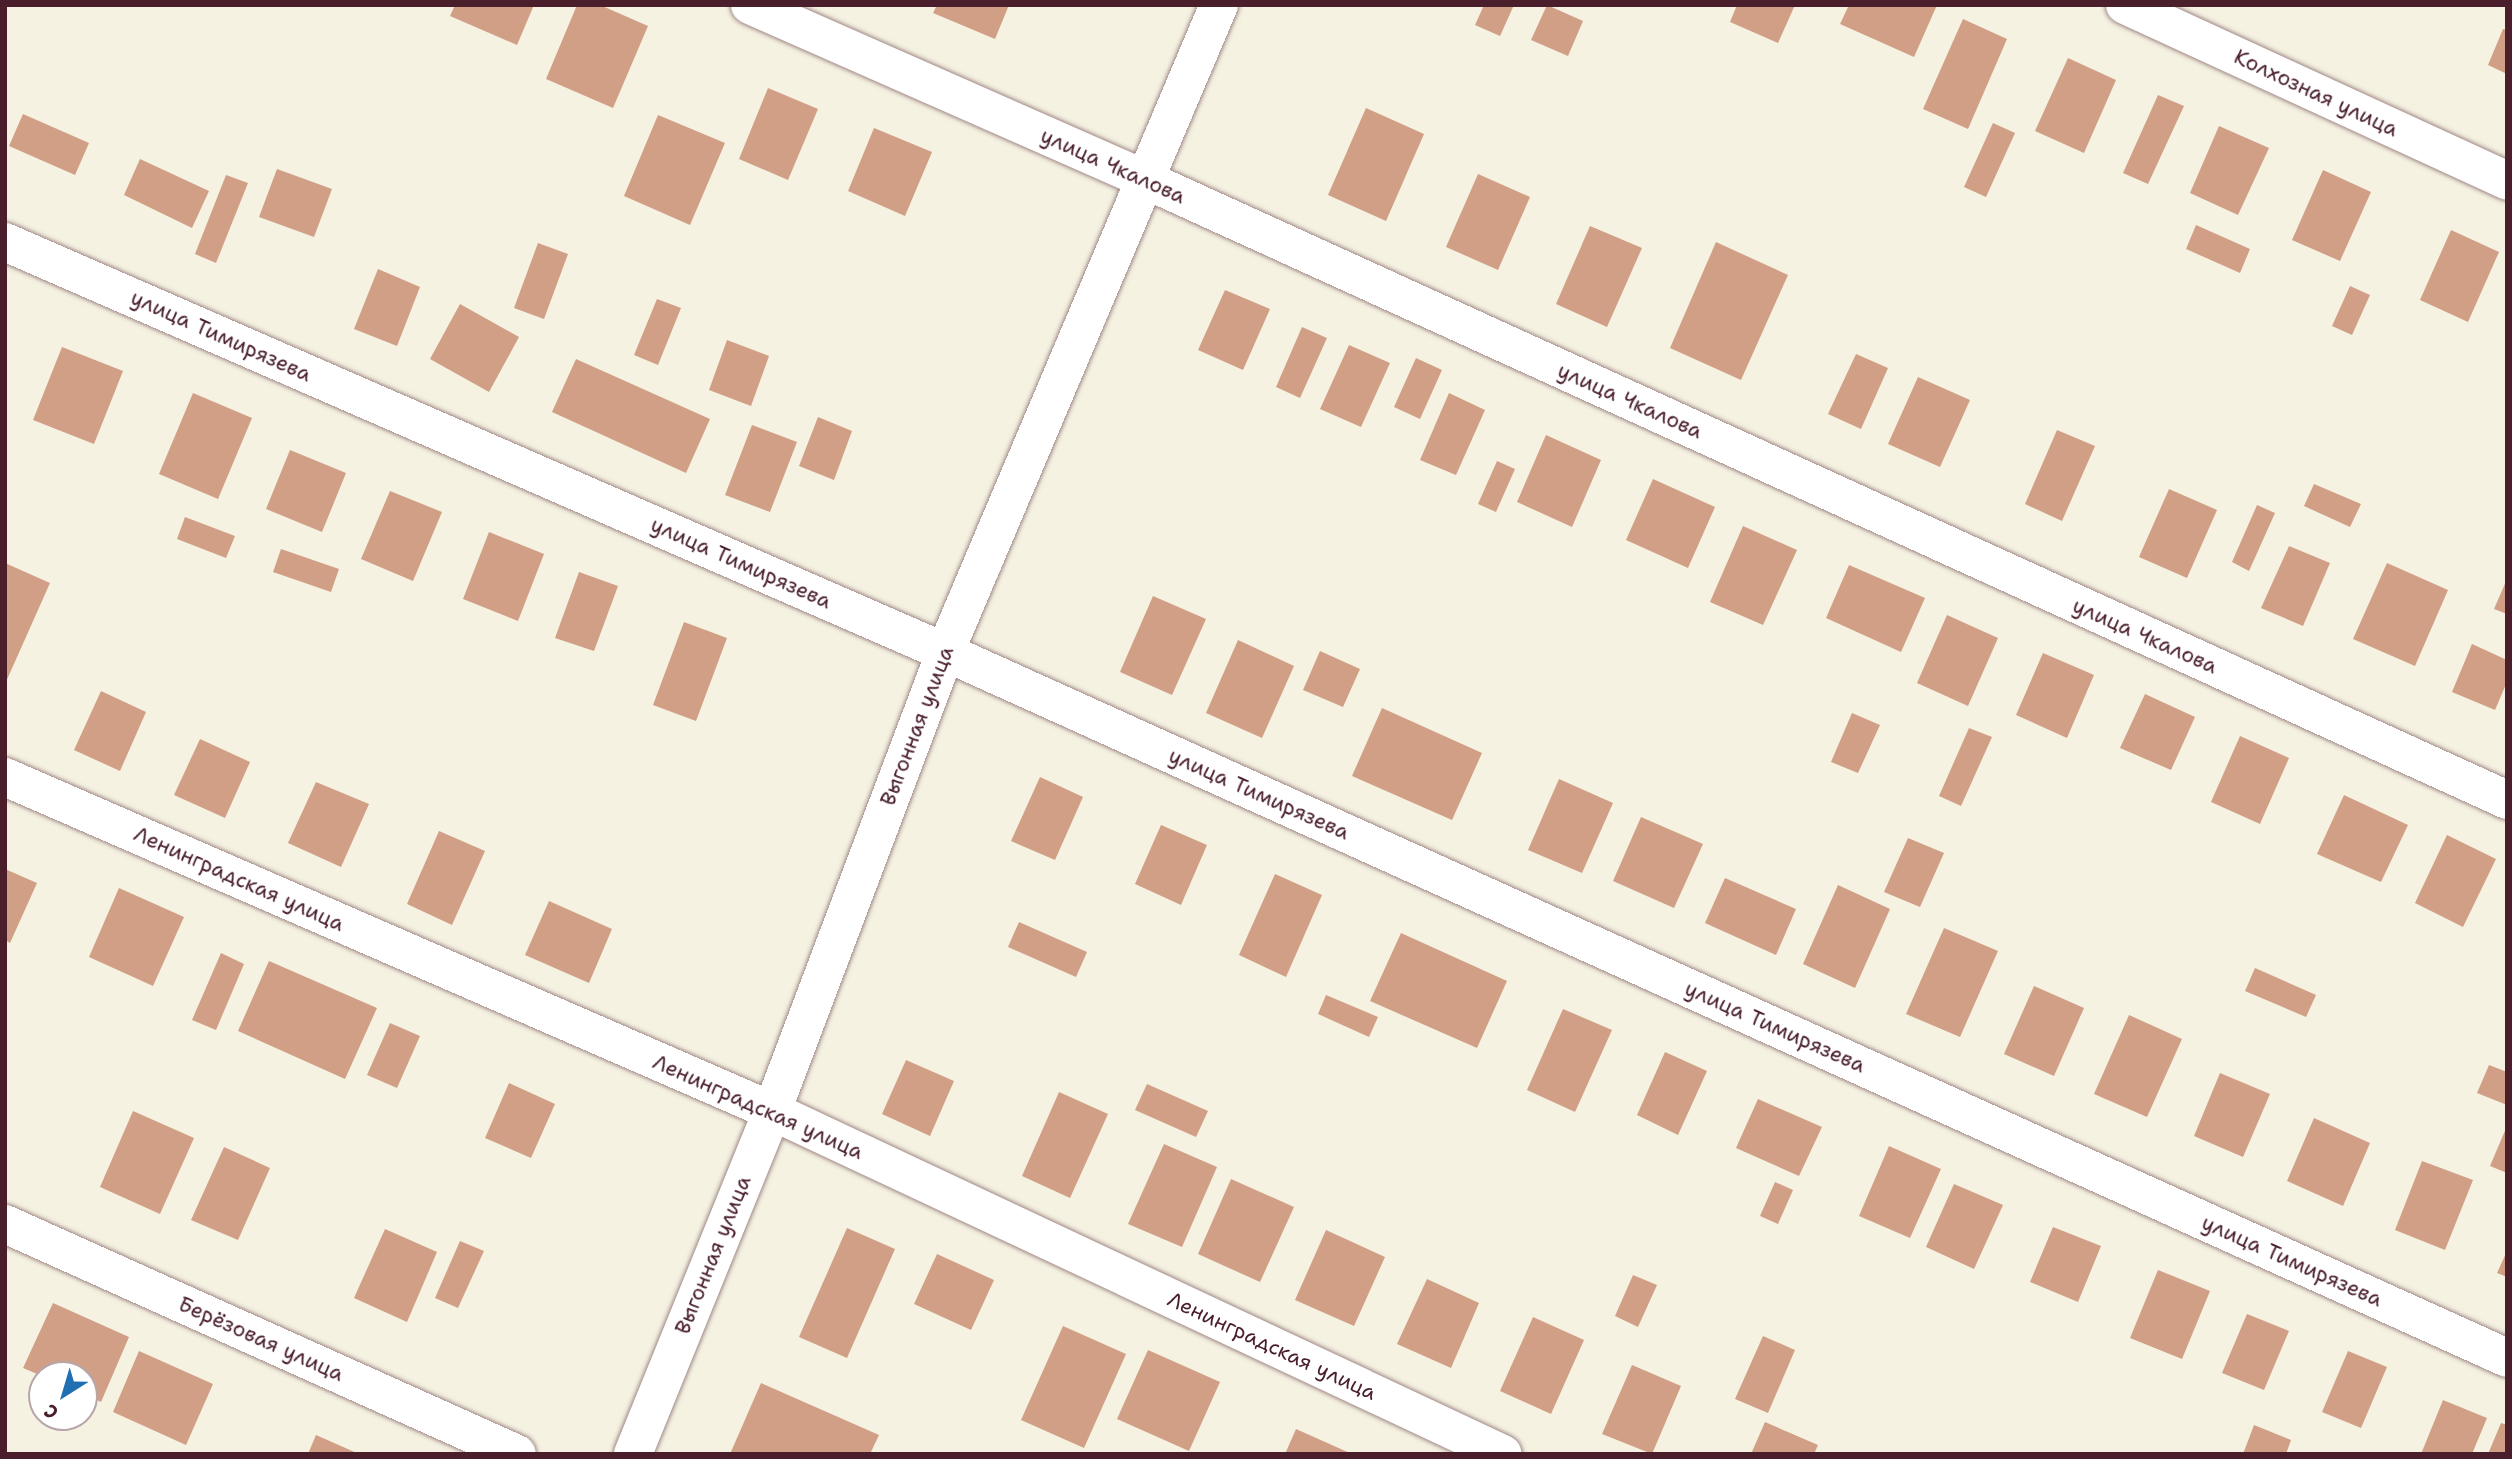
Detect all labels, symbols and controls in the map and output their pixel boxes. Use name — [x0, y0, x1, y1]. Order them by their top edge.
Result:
street label: Колхозная улица — [2230, 44, 2402, 142]
street label: улица Чкалова — [1037, 123, 1189, 209]
street label: улица Тимирязева — [127, 285, 315, 387]
street label: улица Чкалова — [1554, 358, 1706, 444]
street label: улица Тимирязева — [647, 512, 835, 614]
street label: улица Чкалова — [2069, 593, 2221, 679]
street label: Выгонная улица — [875, 643, 959, 809]
street label: улица Тимирязева — [1165, 743, 1353, 845]
street label: Ленинградская улица — [130, 821, 348, 937]
street label: улица Тимирязева — [1681, 976, 1869, 1078]
street label: Ленинградская улица — [649, 1049, 867, 1165]
street label: Выгонная улица — [670, 1172, 756, 1338]
street label: улица Тимирязева — [2198, 1210, 2386, 1312]
street label: Ленинградская улица — [1164, 1286, 1380, 1406]
street label: Берёзовая улица — [174, 1291, 348, 1387]
north arrow — [28, 1361, 98, 1431]
text: С — [39, 1398, 63, 1425]

